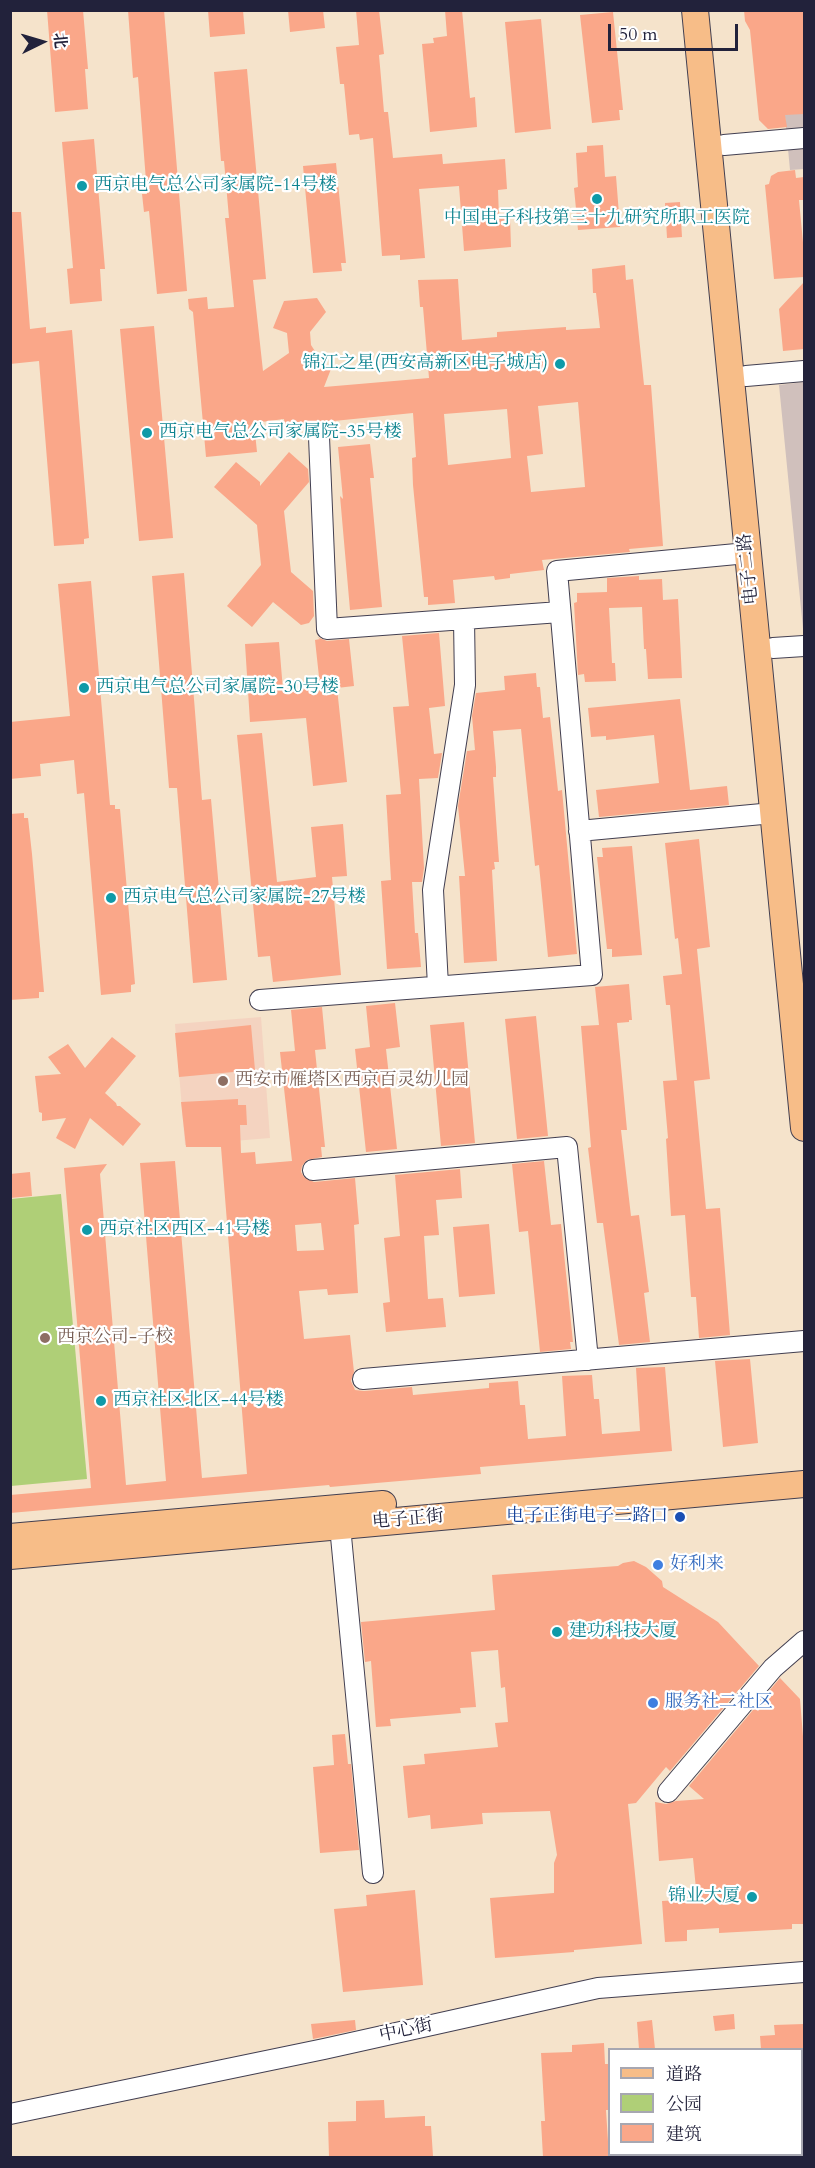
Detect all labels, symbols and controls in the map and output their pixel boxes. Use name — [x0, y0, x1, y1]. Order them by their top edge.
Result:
north arrow — [12, 12, 72, 72]
scale bar — [611, 12, 742, 50]
text: 50 m — [619, 22, 658, 47]
text: 北 — [48, 31, 72, 49]
place label: 西京电气总公司家属院-14号楼 — [94, 175, 336, 197]
marker: 西京电气总公司家属院-14号楼 — [75, 179, 89, 193]
marker: 中国电子科技第三十九研究所职工医院 — [590, 192, 604, 206]
place label: 中国电子科技第三十九研究所职工医院 — [444, 208, 750, 230]
place label: 锦江之星(西安高新区电子城店) — [303, 353, 548, 375]
marker: 锦江之星(西安高新区电子城店) — [553, 357, 567, 371]
place label: 西京电气总公司家属院-35号楼 — [159, 422, 401, 444]
marker: 西京电气总公司家属院-35号楼 — [140, 426, 154, 440]
street label: 电子二路 — [734, 532, 764, 606]
place label: 西京电气总公司家属院-30号楼 — [96, 677, 338, 699]
marker: 西京电气总公司家属院-30号楼 — [77, 681, 91, 695]
place label: 西京电气总公司家属院-27号楼 — [123, 887, 365, 909]
marker: 西京电气总公司家属院-27号楼 — [104, 891, 118, 905]
place label: 西安市雁塔区西京百灵幼儿园 — [235, 1070, 469, 1092]
marker: 西安市雁塔区西京百灵幼儿园 — [216, 1074, 230, 1088]
place label: 西京社区西区-41号楼 — [99, 1219, 269, 1241]
marker: 西京社区西区-41号楼 — [80, 1223, 94, 1237]
place label: 西京公司-子校 — [57, 1327, 173, 1349]
marker: 西京公司-子校 — [38, 1331, 52, 1345]
place label: 西京社区北区-44号楼 — [113, 1390, 283, 1412]
marker: 西京社区北区-44号楼 — [94, 1394, 108, 1408]
street label: 电子正街 — [371, 1506, 445, 1534]
place label: 电子正街电子二路口 — [506, 1506, 668, 1528]
marker: 电子正街电子二路口 — [673, 1510, 687, 1524]
place label: 好利来 — [670, 1554, 724, 1576]
marker: 好利来 — [651, 1558, 665, 1572]
place label: 建功科技大厦 — [569, 1621, 677, 1643]
marker: 建功科技大厦 — [550, 1625, 564, 1639]
place label: 服务社二社区 — [665, 1692, 773, 1714]
marker: 服务社二社区 — [646, 1696, 660, 1710]
place label: 锦业大厦 — [668, 1886, 740, 1908]
marker: 锦业大厦 — [745, 1890, 759, 1904]
street label: 中心街 — [377, 2015, 435, 2047]
legend — [608, 2048, 803, 2156]
text: 道路 — [666, 2062, 702, 2087]
text: 公园 — [666, 2092, 702, 2117]
text: 建筑 — [666, 2122, 702, 2147]

